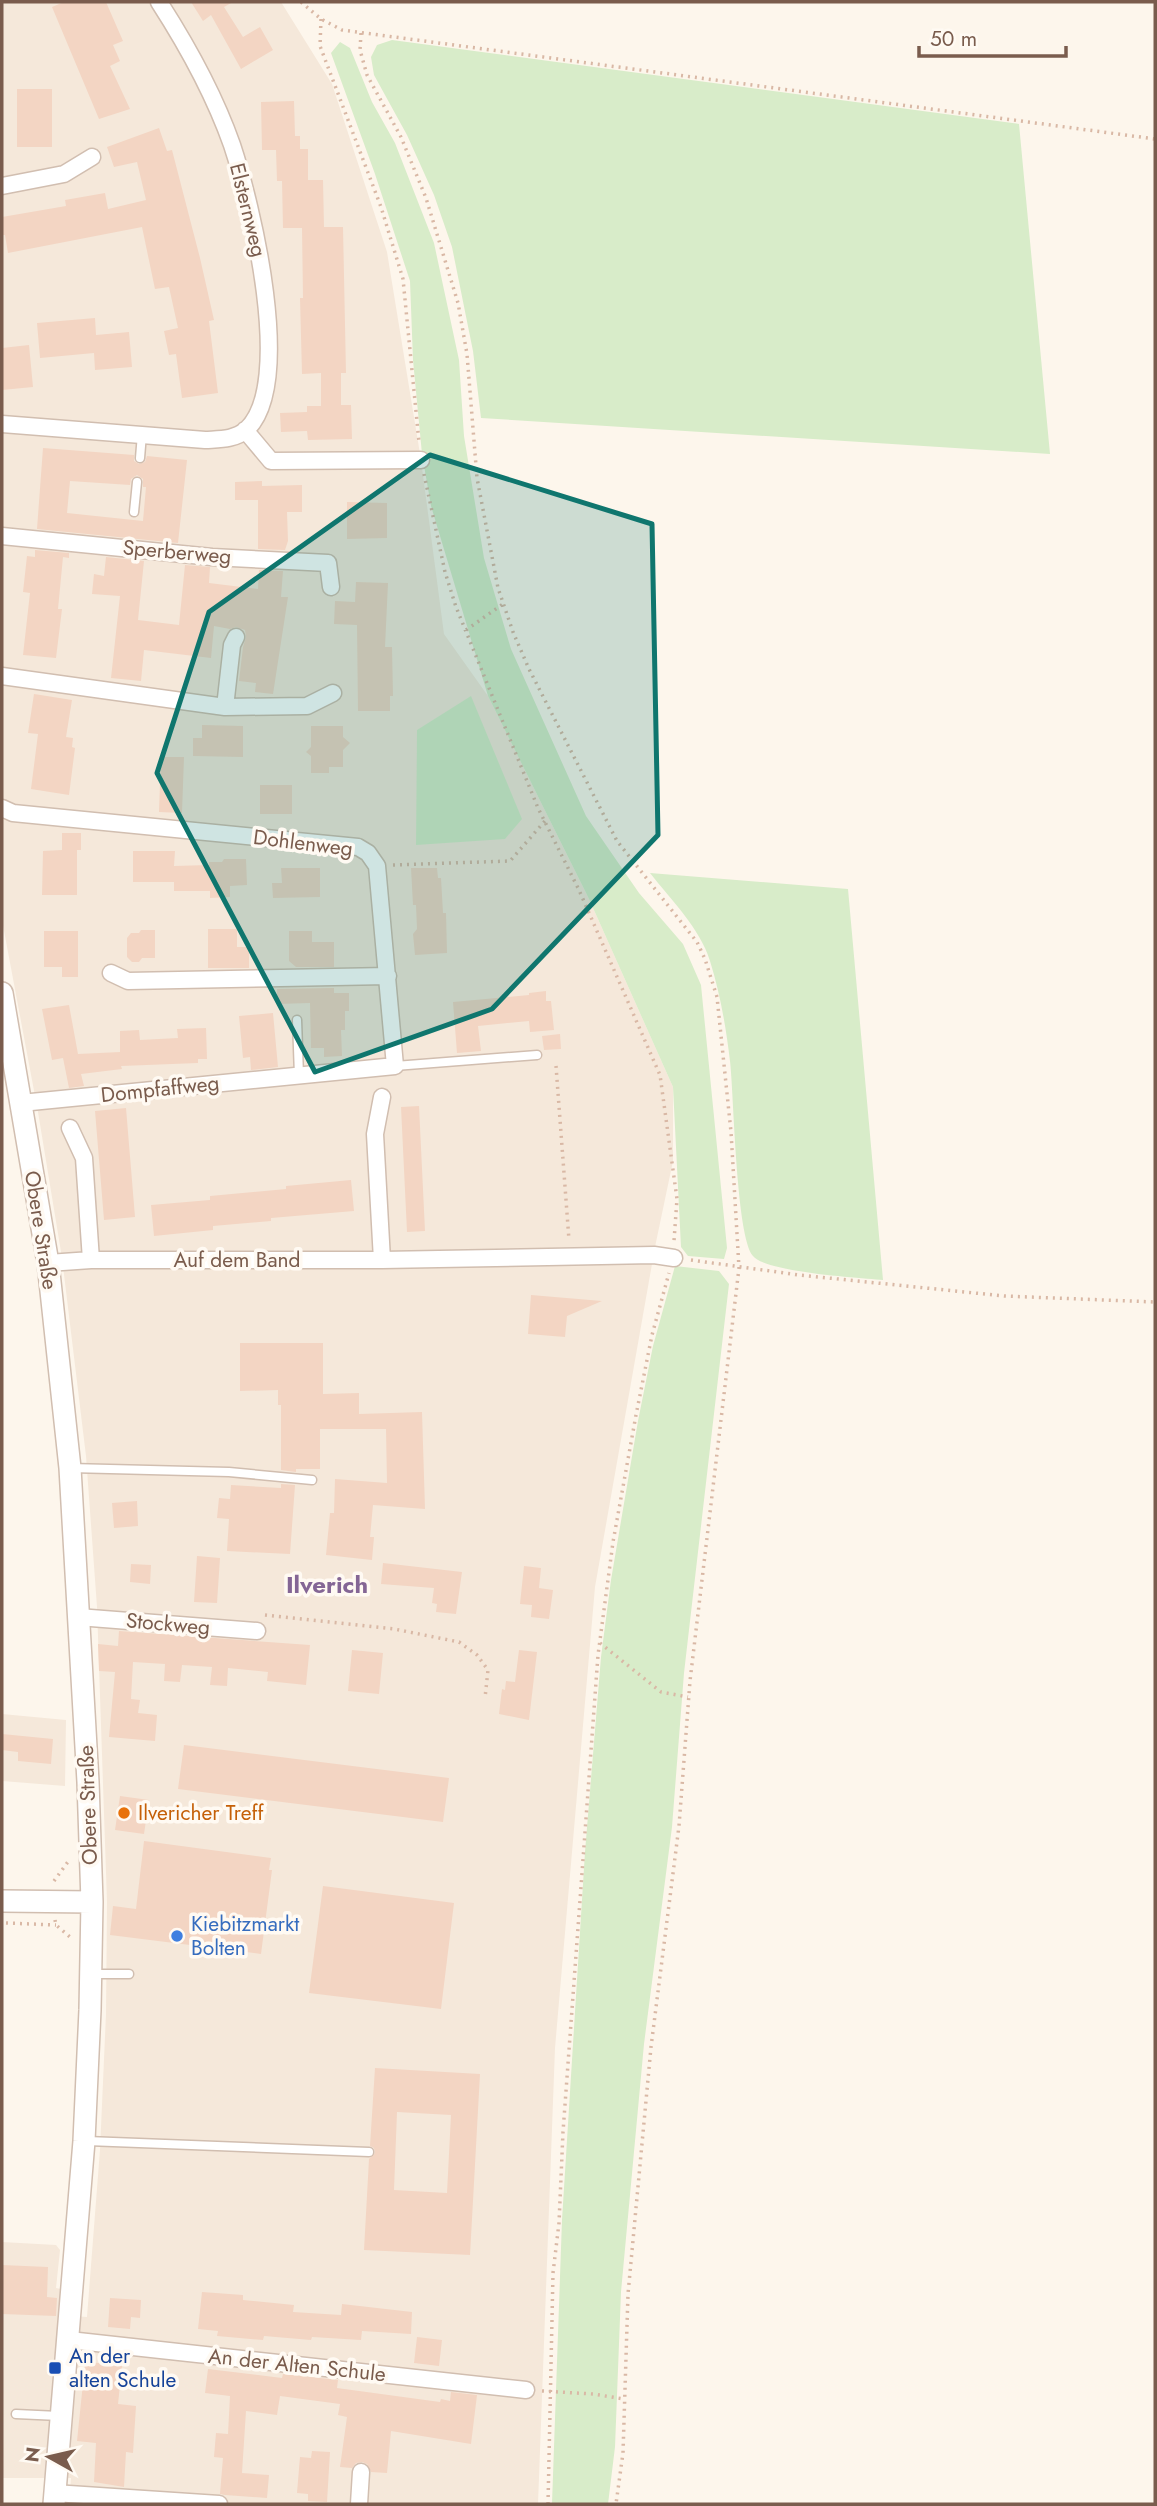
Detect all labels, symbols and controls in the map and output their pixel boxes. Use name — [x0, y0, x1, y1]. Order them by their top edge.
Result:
scale bar — [919, 14, 1066, 58]
text: 50 m — [930, 24, 977, 54]
street label: Elsternweg — [222, 160, 274, 260]
street label: Sperberweg — [121, 532, 233, 572]
street label: Dohlenweg — [251, 822, 355, 864]
street label: Dompfaffweg — [99, 1068, 221, 1110]
street label: Obere Straße — [17, 1168, 65, 1292]
street label: Auf dem Band — [173, 1245, 301, 1275]
district label: Ilverich — [286, 1567, 368, 1602]
street label: Stockweg — [125, 1605, 211, 1643]
street label: Obere Straße — [71, 1744, 105, 1865]
place label: Ilvericher Treff — [138, 1798, 265, 1828]
marker: Ilvericher Treff — [116, 1805, 132, 1821]
place label: Kiebitzmarkt Bolten — [191, 1909, 299, 1963]
marker: Kiebitzmarkt Bolten — [169, 1928, 185, 1944]
place label: An der alten Schule — [69, 2341, 177, 2395]
street label: An der Alten Schule — [207, 2341, 388, 2389]
marker: An der alten Schule — [47, 2360, 63, 2376]
north arrow — [14, 2422, 84, 2492]
text: N — [18, 2445, 47, 2464]

